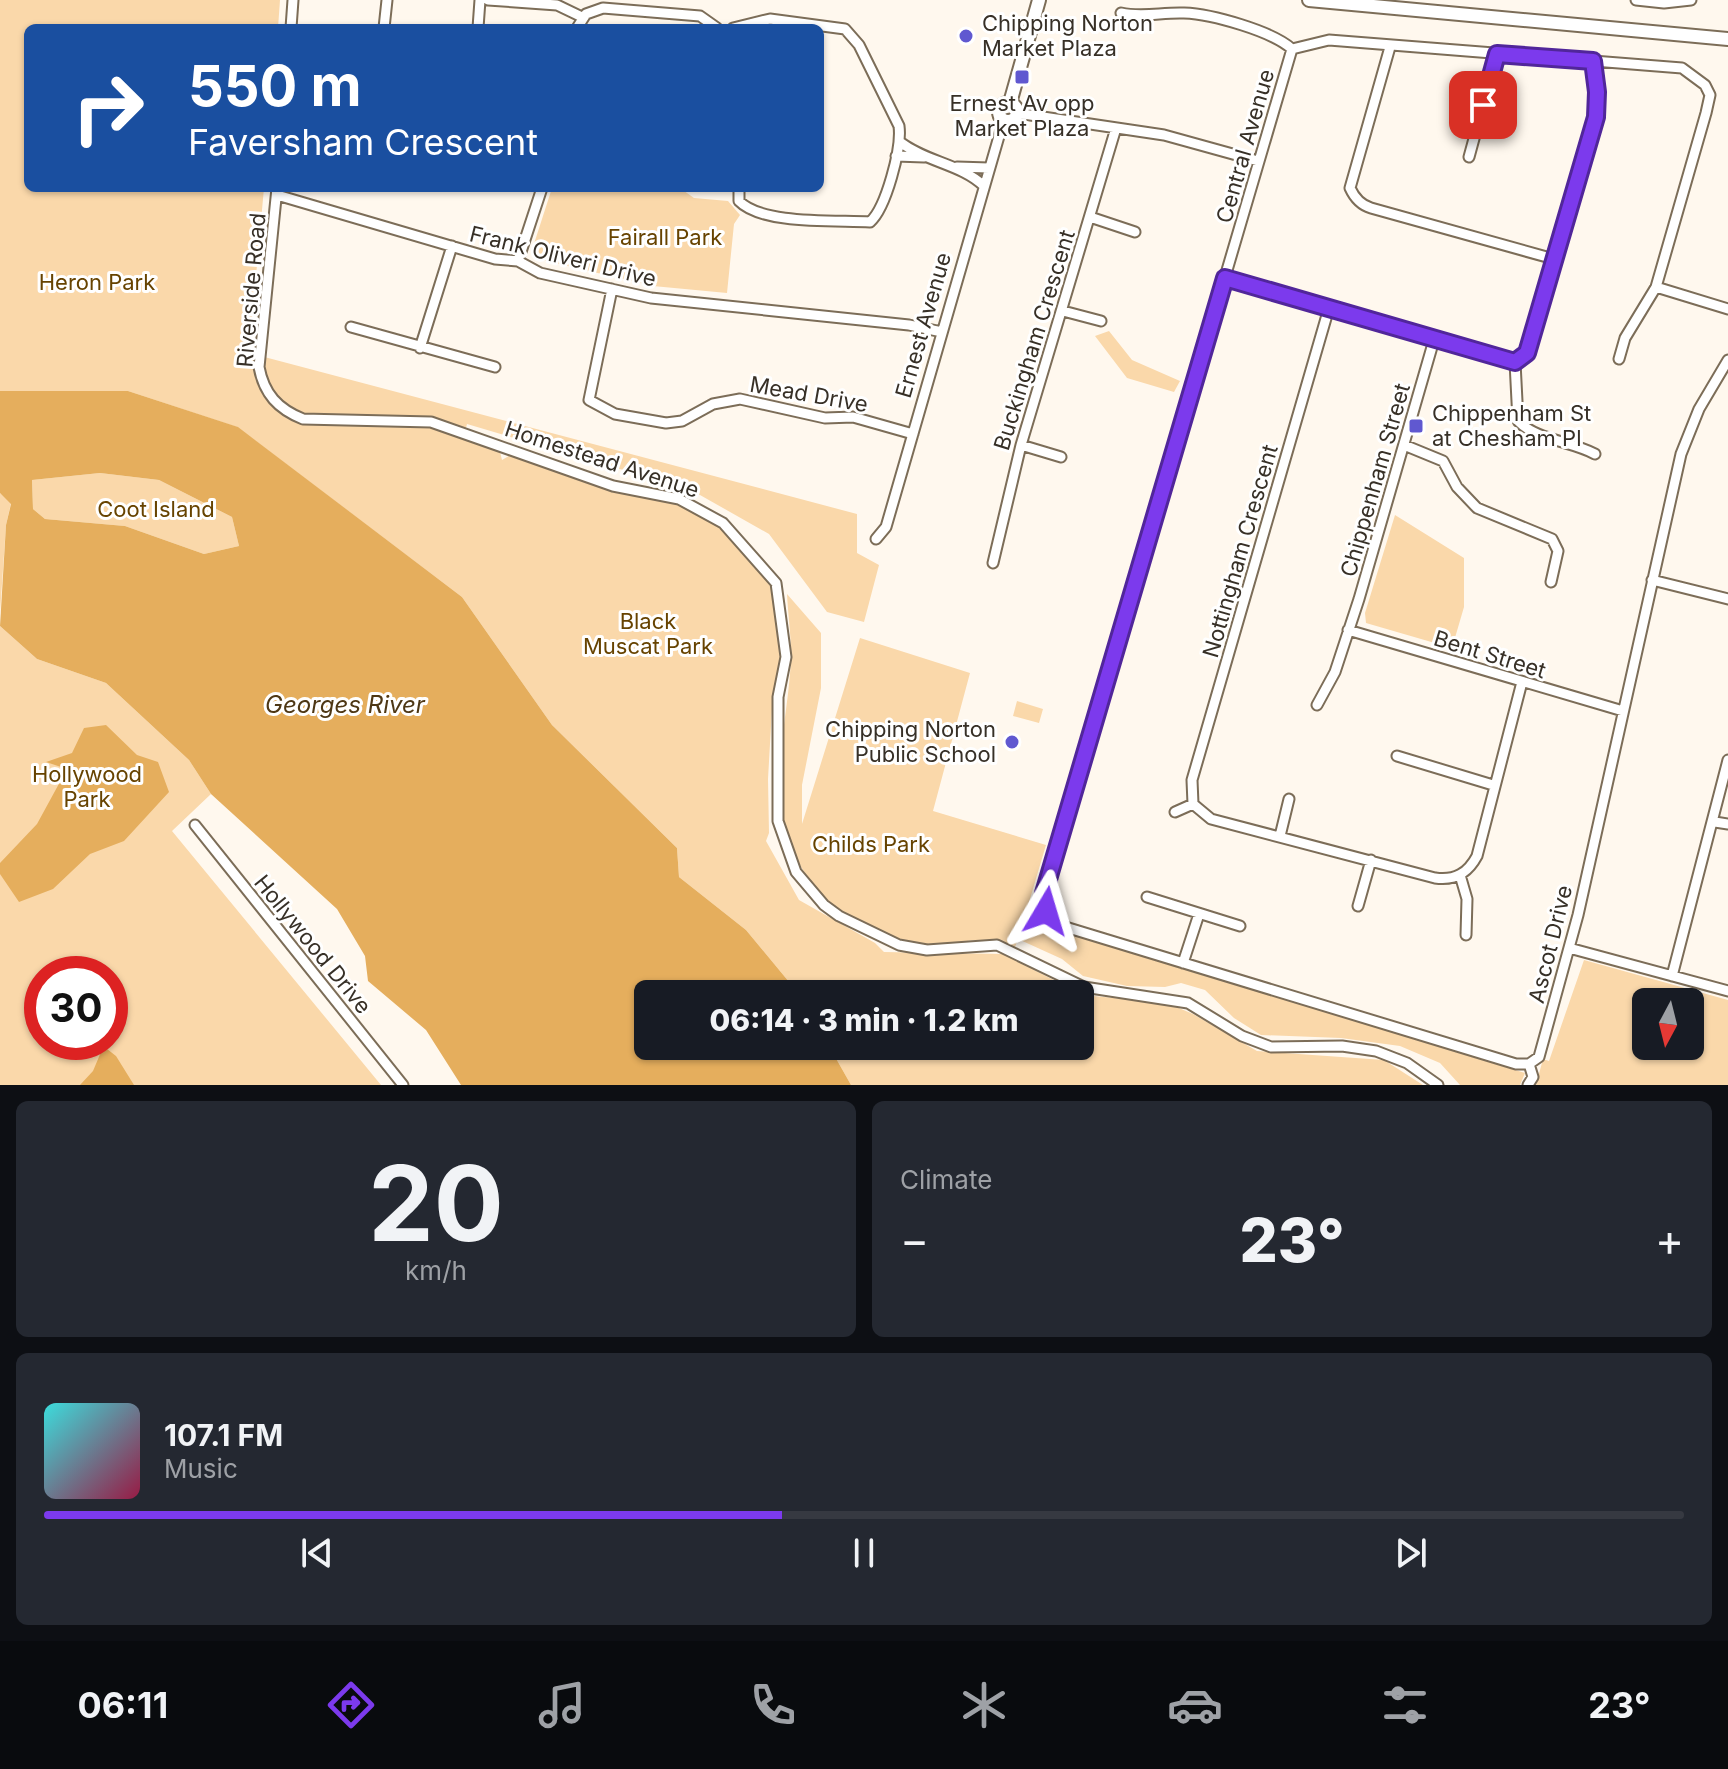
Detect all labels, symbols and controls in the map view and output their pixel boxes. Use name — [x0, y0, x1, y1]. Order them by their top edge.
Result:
place label: Chipping Norton Market Plaza — [982, 10, 1153, 61]
marker: Chipping Norton Market Plaza — [957, 27, 975, 45]
text: 550 m — [188, 52, 362, 120]
icon: right — [56, 56, 160, 160]
street label: Central Avenue — [1211, 66, 1279, 226]
marker: Ernest Av opp Market Plaza — [1013, 68, 1031, 86]
pin — [1449, 71, 1517, 139]
icon: arrive — [1461, 83, 1505, 127]
place label: Ernest Av opp Market Plaza — [949, 90, 1095, 141]
text: Faversham Crescent — [188, 120, 538, 164]
street label: Riverside Road — [231, 212, 271, 368]
street label: Frank Oliveri Drive — [467, 220, 659, 292]
park label: Fairall Park — [608, 224, 722, 250]
street label: Buckingham Crescent — [988, 227, 1080, 453]
street label: Ernest Avenue — [890, 249, 956, 401]
park label: Heron Park — [39, 269, 155, 295]
street label: Mead Drive — [748, 371, 870, 417]
street label: Chippenham Street — [1335, 380, 1415, 580]
place label: Chippenham St at Chesham Pl — [1432, 400, 1591, 451]
street label: Homestead Avenue — [502, 415, 702, 503]
marker: Chippenham St at Chesham Pl — [1407, 417, 1425, 435]
street label: Nottingham Crescent — [1197, 442, 1283, 660]
park label: Coot Island — [97, 496, 215, 522]
park label: Black Muscat Park — [583, 608, 713, 659]
street label: Bent Street — [1431, 625, 1549, 683]
water label: Georges River — [265, 690, 426, 719]
place label: Chipping Norton Public School — [825, 716, 996, 767]
marker: Chipping Norton Public School — [1003, 733, 1021, 751]
park label: Hollywood Park — [32, 761, 142, 812]
park label: Childs Park — [812, 831, 930, 857]
street label: Hollywood Drive — [249, 869, 377, 1019]
position arrow — [1004, 869, 1088, 953]
street label: Ascot Drive — [1523, 882, 1577, 1006]
speed limit sign: 30 — [24, 956, 128, 1060]
north arrow — [1632, 988, 1704, 1060]
map controls — [1632, 988, 1704, 1060]
text: 06:14 · 3 min · 1.2 km — [709, 1002, 1019, 1038]
text: 20 — [368, 1140, 504, 1266]
text: Climate — [900, 1164, 992, 1195]
text: 23° — [1239, 1204, 1345, 1276]
text: − — [900, 1213, 929, 1267]
text: + — [1655, 1213, 1684, 1267]
text: km/h — [405, 1255, 467, 1286]
text: 107.1 FM — [164, 1417, 283, 1453]
text: Music — [164, 1453, 238, 1484]
icon: previous — [295, 1531, 339, 1575]
icon: pause — [842, 1531, 886, 1575]
icon: next — [1389, 1531, 1433, 1575]
icon: directions — [323, 1677, 379, 1733]
icon: music — [534, 1677, 590, 1733]
icon: phone — [745, 1677, 801, 1733]
icon: climate — [956, 1677, 1012, 1733]
icon: car — [1167, 1677, 1223, 1733]
icon: filters — [1377, 1677, 1433, 1733]
text: 06:11 — [77, 1683, 168, 1727]
text: 23° — [1588, 1683, 1651, 1727]

